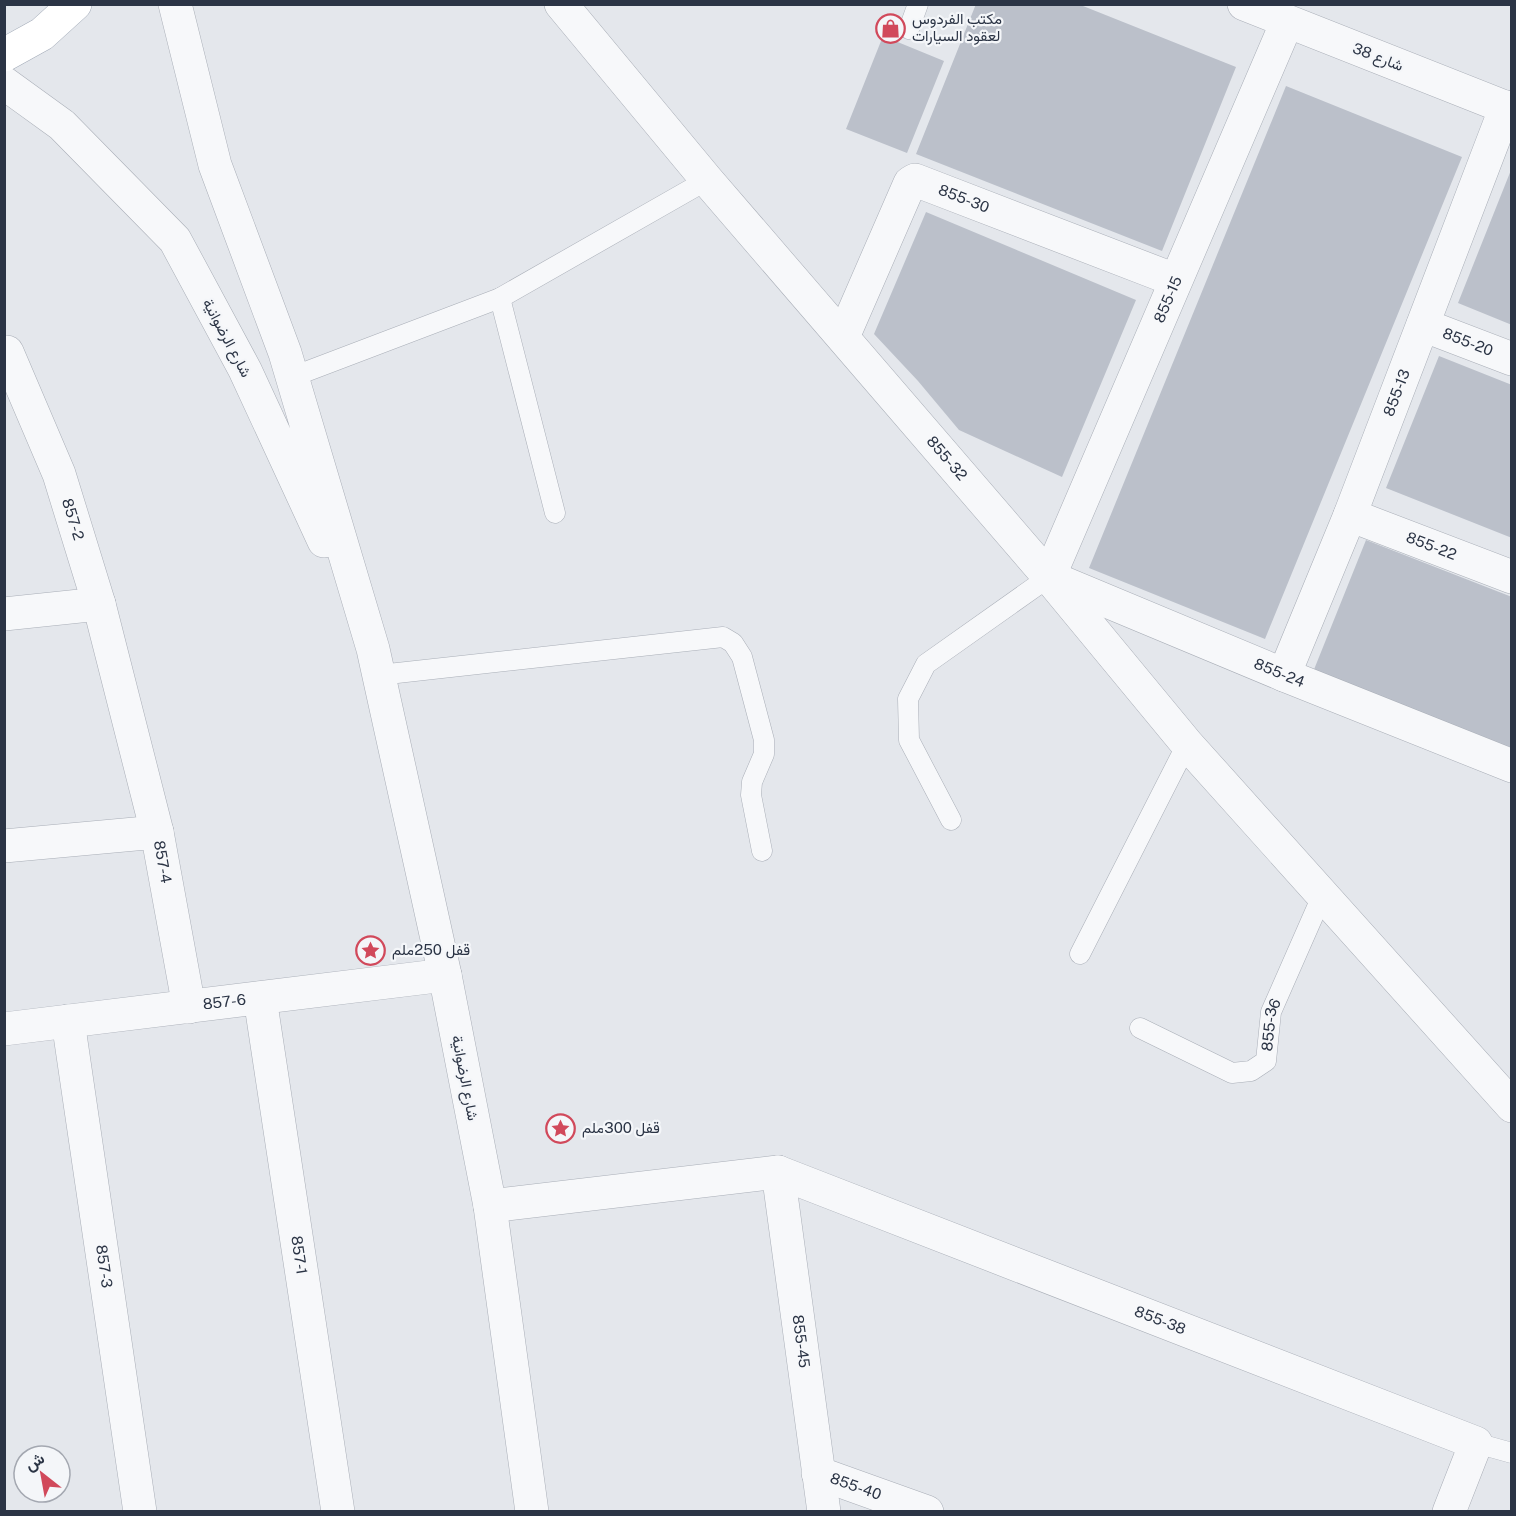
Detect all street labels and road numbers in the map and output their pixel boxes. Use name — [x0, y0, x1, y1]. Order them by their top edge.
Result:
street label: شارع 38 — [1349, 39, 1406, 77]
street label: 855-30 — [936, 181, 992, 216]
street label: 855-15 — [1150, 273, 1185, 325]
street label: شارع الرضوانية — [197, 296, 255, 381]
street label: 855-20 — [1440, 324, 1496, 359]
street label: 855-13 — [1380, 367, 1413, 418]
street label: 855-32 — [923, 432, 971, 484]
street label: 857-2 — [59, 496, 88, 542]
street label: 855-22 — [1404, 528, 1459, 563]
street label: 855-24 — [1252, 654, 1307, 690]
street label: 857-4 — [151, 839, 175, 885]
street label: 857-6 — [202, 990, 247, 1013]
street label: 855-36 — [1258, 996, 1284, 1052]
street label: شارع الرضوانية — [446, 1034, 482, 1123]
street label: 857-1 — [288, 1234, 311, 1276]
street label: 857-3 — [93, 1244, 116, 1289]
street label: 855-38 — [1132, 1302, 1188, 1338]
street label: 855-45 — [789, 1314, 813, 1369]
street label: 855-40 — [828, 1469, 884, 1503]

